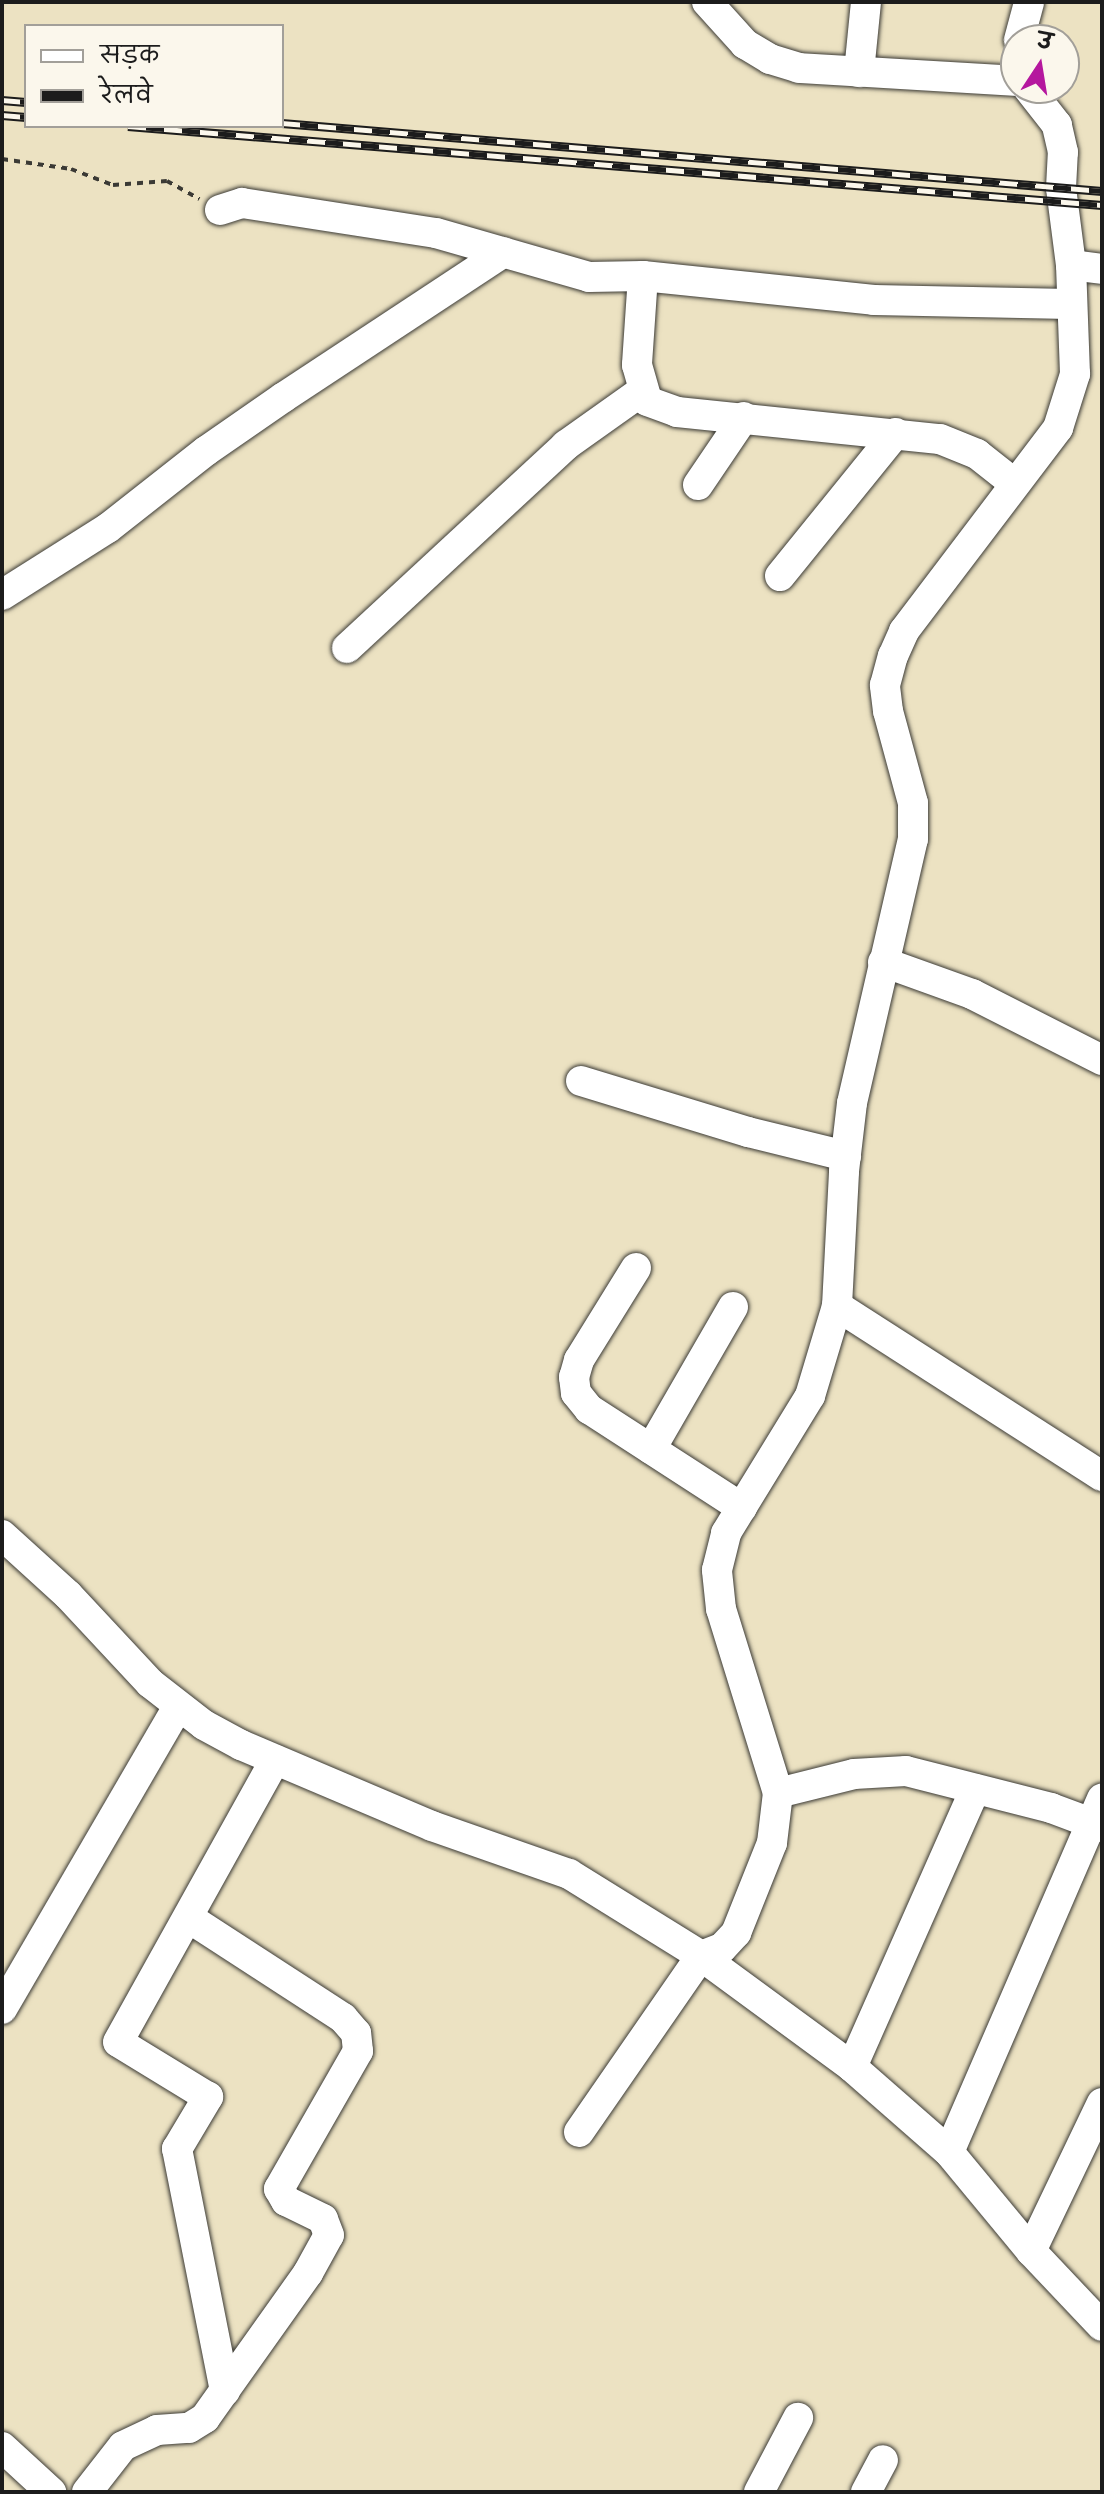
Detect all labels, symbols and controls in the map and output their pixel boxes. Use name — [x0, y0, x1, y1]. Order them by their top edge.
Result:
legend — [24, 24, 284, 128]
north arrow — [1000, 24, 1080, 104]
text: उ — [1035, 27, 1055, 57]
text: सड़क — [100, 41, 159, 70]
text: रेलवे — [100, 81, 153, 110]

